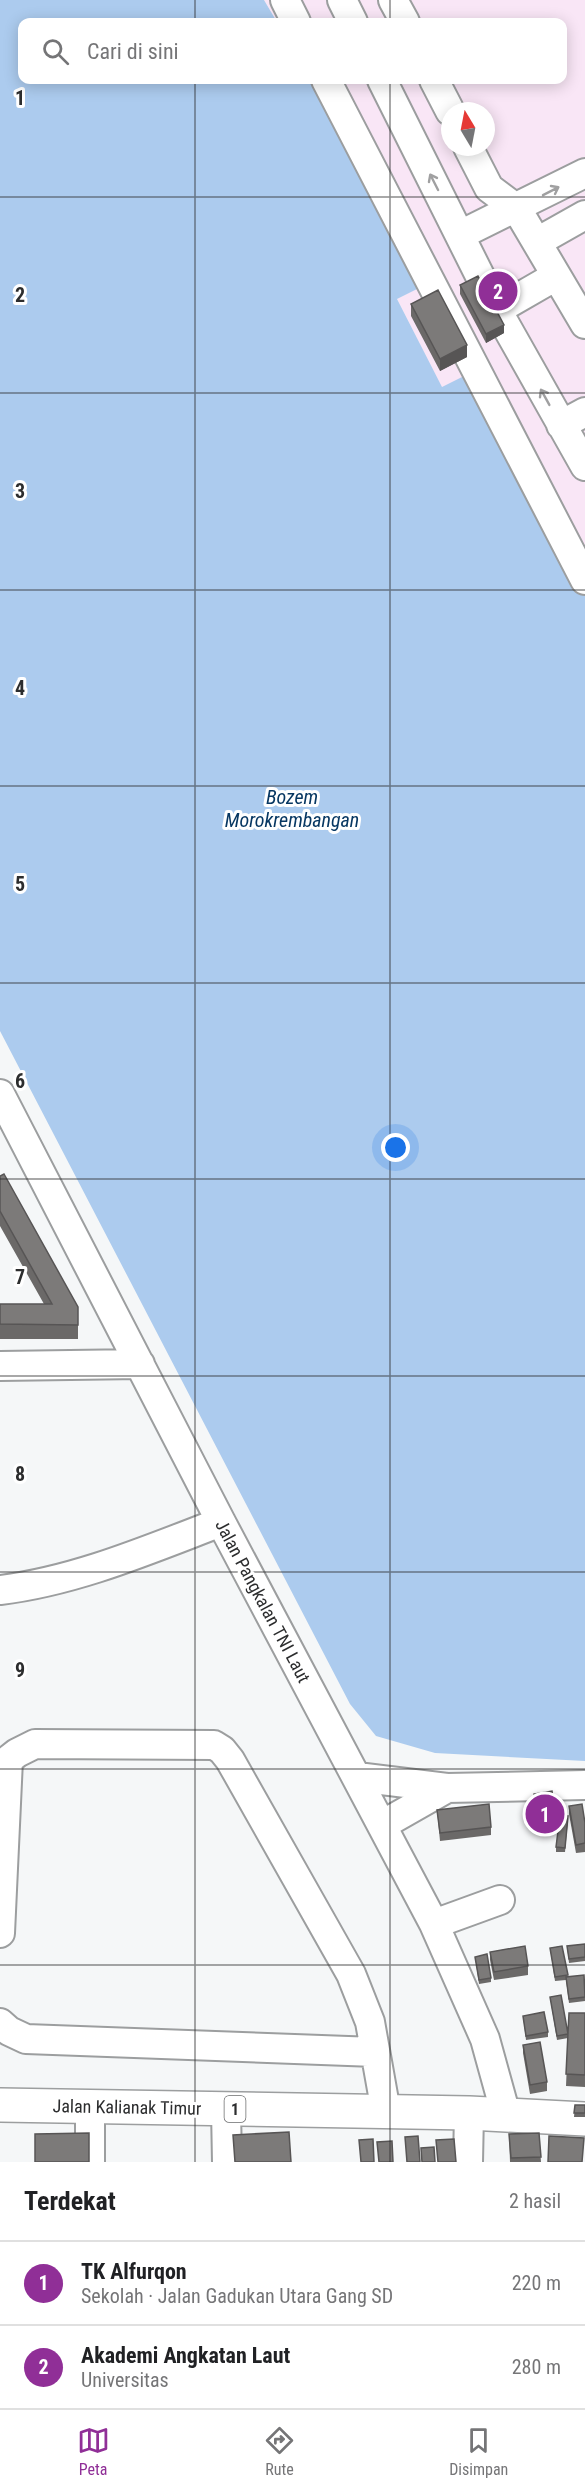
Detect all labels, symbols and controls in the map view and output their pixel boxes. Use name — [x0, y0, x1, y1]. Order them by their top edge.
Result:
search box — [18, 18, 567, 84]
icon: search — [39, 35, 72, 68]
text: Cari di sini — [87, 39, 179, 64]
text: 1 — [15, 86, 25, 110]
north arrow — [441, 102, 495, 156]
one-way arrow — [427, 174, 439, 192]
one-way arrow — [542, 185, 559, 197]
pin: 2 — [478, 268, 518, 314]
text: 2 — [15, 283, 25, 307]
one-way arrow — [539, 389, 551, 406]
text: 3 — [15, 479, 25, 503]
text: 4 — [15, 676, 25, 700]
water label: Bozem Morokrembangan — [225, 785, 359, 832]
text: 5 — [15, 872, 25, 896]
text: 6 — [15, 1069, 25, 1093]
your location — [381, 1133, 410, 1162]
text: 7 — [15, 1265, 25, 1289]
text: 8 — [15, 1462, 25, 1486]
street label: Jalan Pangkalan TNI Laut — [211, 1516, 315, 1686]
text: 9 — [15, 1658, 25, 1682]
pin: 1 — [526, 1792, 564, 1836]
street label: Jalan Kalianak Timur — [52, 2095, 202, 2119]
road number: 1 — [224, 2096, 246, 2122]
text: Terdekat — [24, 2186, 116, 2216]
text: 2 hasil — [509, 2189, 561, 2213]
text: TK Alfurqon — [81, 2259, 187, 2284]
text: 1 — [38, 2271, 49, 2295]
text: 220 m — [512, 2271, 561, 2295]
text: Sekolah · Jalan Gadukan Utara Gang SD — [81, 2284, 393, 2308]
text: Akademi Angkatan Laut — [81, 2343, 290, 2368]
text: 2 — [38, 2355, 49, 2379]
text: 280 m — [512, 2355, 561, 2379]
text: Universitas — [81, 2368, 169, 2392]
tab: Peta — [77, 2424, 110, 2479]
tab: Rute — [263, 2424, 296, 2479]
tab: Disimpan — [449, 2424, 508, 2479]

